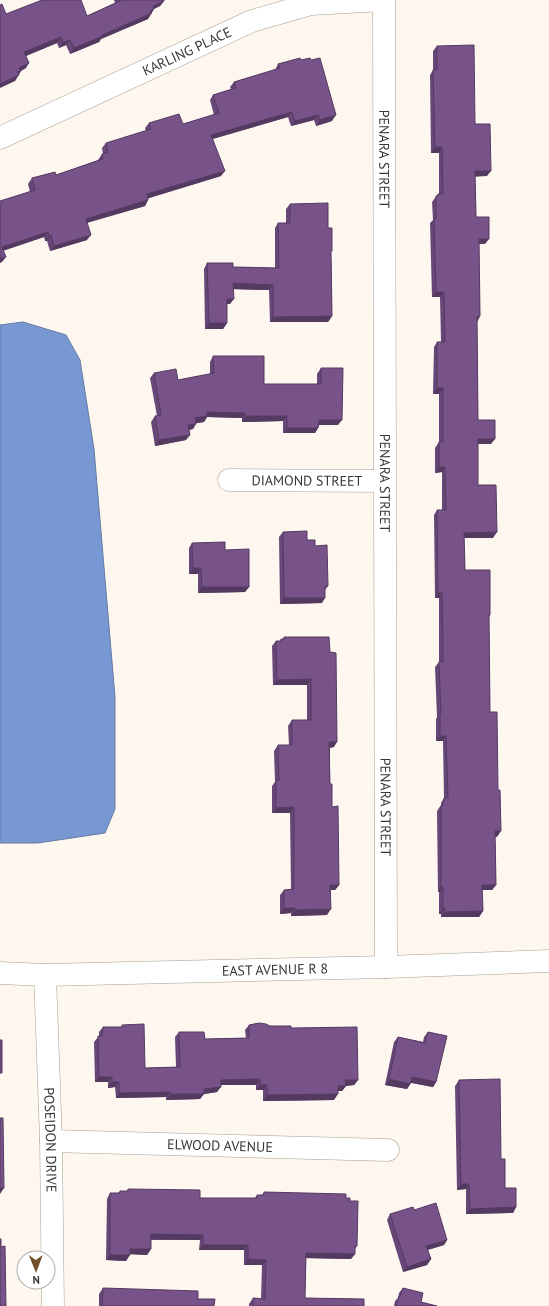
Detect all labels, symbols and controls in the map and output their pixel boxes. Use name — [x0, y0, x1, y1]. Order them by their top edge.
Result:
street label: KARLING PLACE — [139, 23, 234, 80]
street label: PENARA STREET — [375, 110, 393, 209]
street label: PENARA STREET — [376, 434, 394, 533]
street label: DIAMOND STREET — [252, 471, 363, 490]
street label: PENARA STREET — [377, 758, 395, 857]
street label: EAST AVENUE R 8 — [222, 959, 328, 980]
street label: POSEIDON DRIVE — [40, 1087, 61, 1193]
street label: ELWOOD AVENUE — [167, 1135, 273, 1156]
north arrow — [16, 1250, 56, 1290]
text: N — [32, 1273, 40, 1287]

